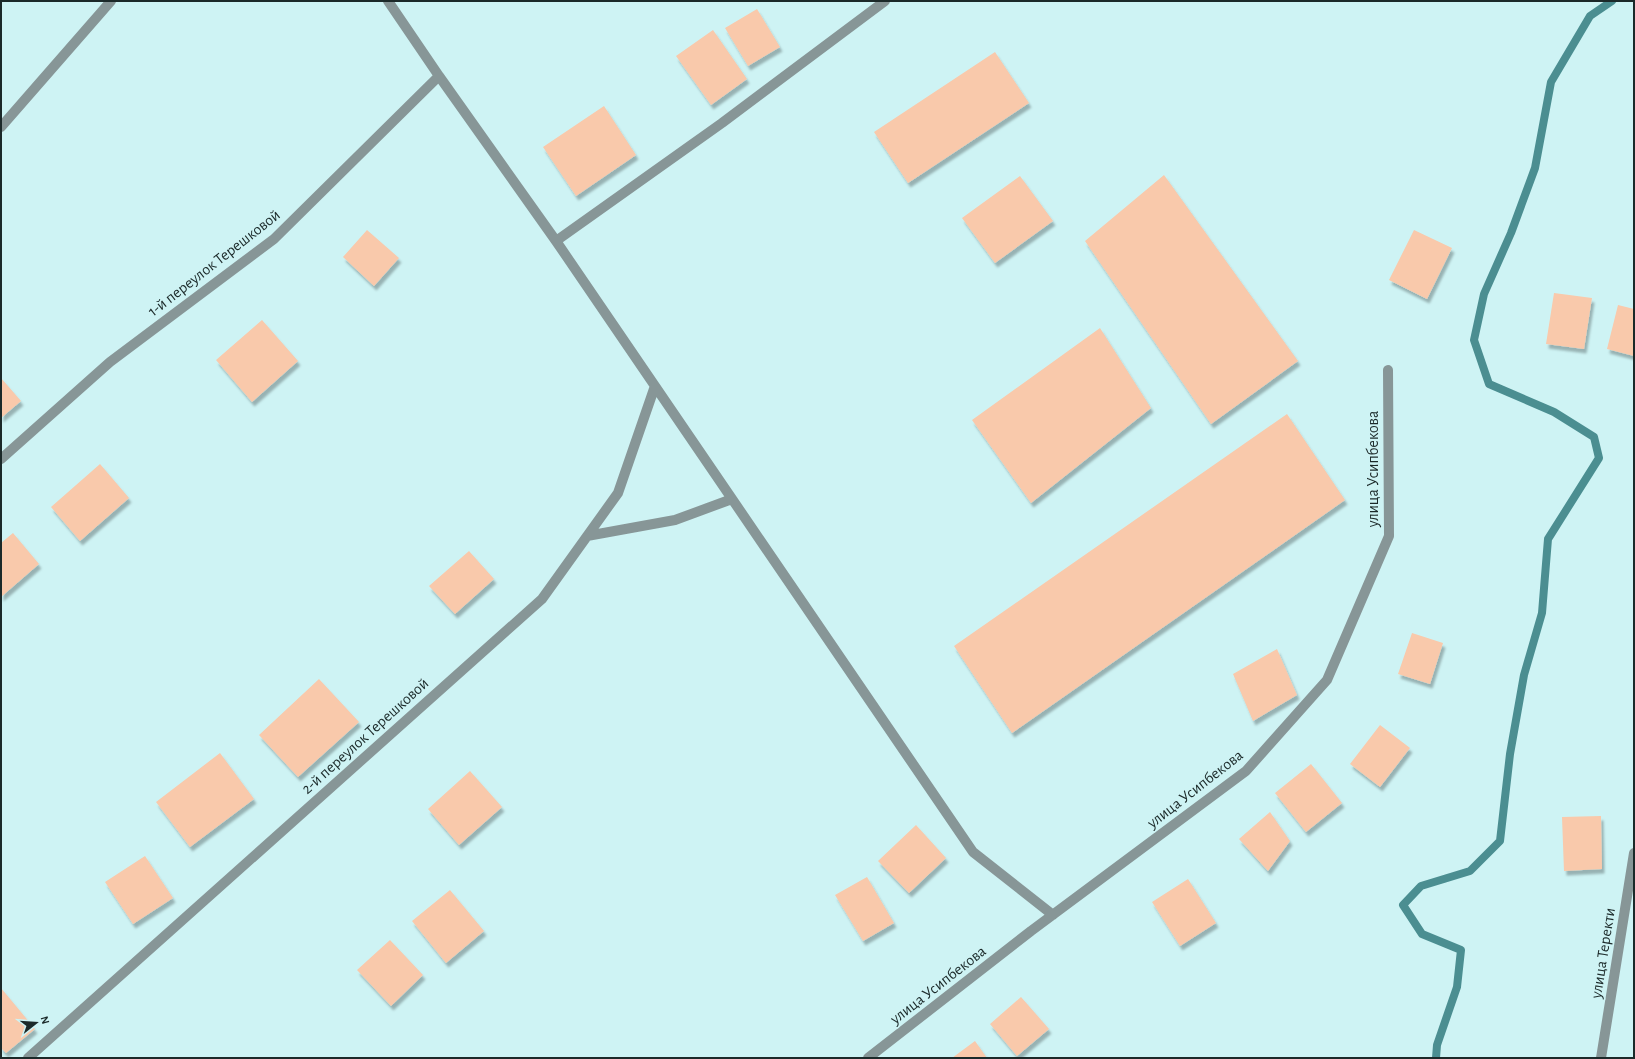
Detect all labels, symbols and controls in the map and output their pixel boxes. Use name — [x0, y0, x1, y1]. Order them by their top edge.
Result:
street label: 1-й переулок Терешковой — [145, 207, 284, 320]
street label: улица Усипбекова — [1365, 411, 1382, 528]
street label: 2-й переулок Терешковой — [298, 675, 432, 798]
street label: улица Усипбекова — [1143, 747, 1246, 833]
street label: улица Теректи — [1588, 907, 1619, 1001]
street label: улица Усипбекова — [886, 943, 989, 1029]
north arrow — [16, 1003, 56, 1043]
text: N — [39, 1015, 51, 1025]

